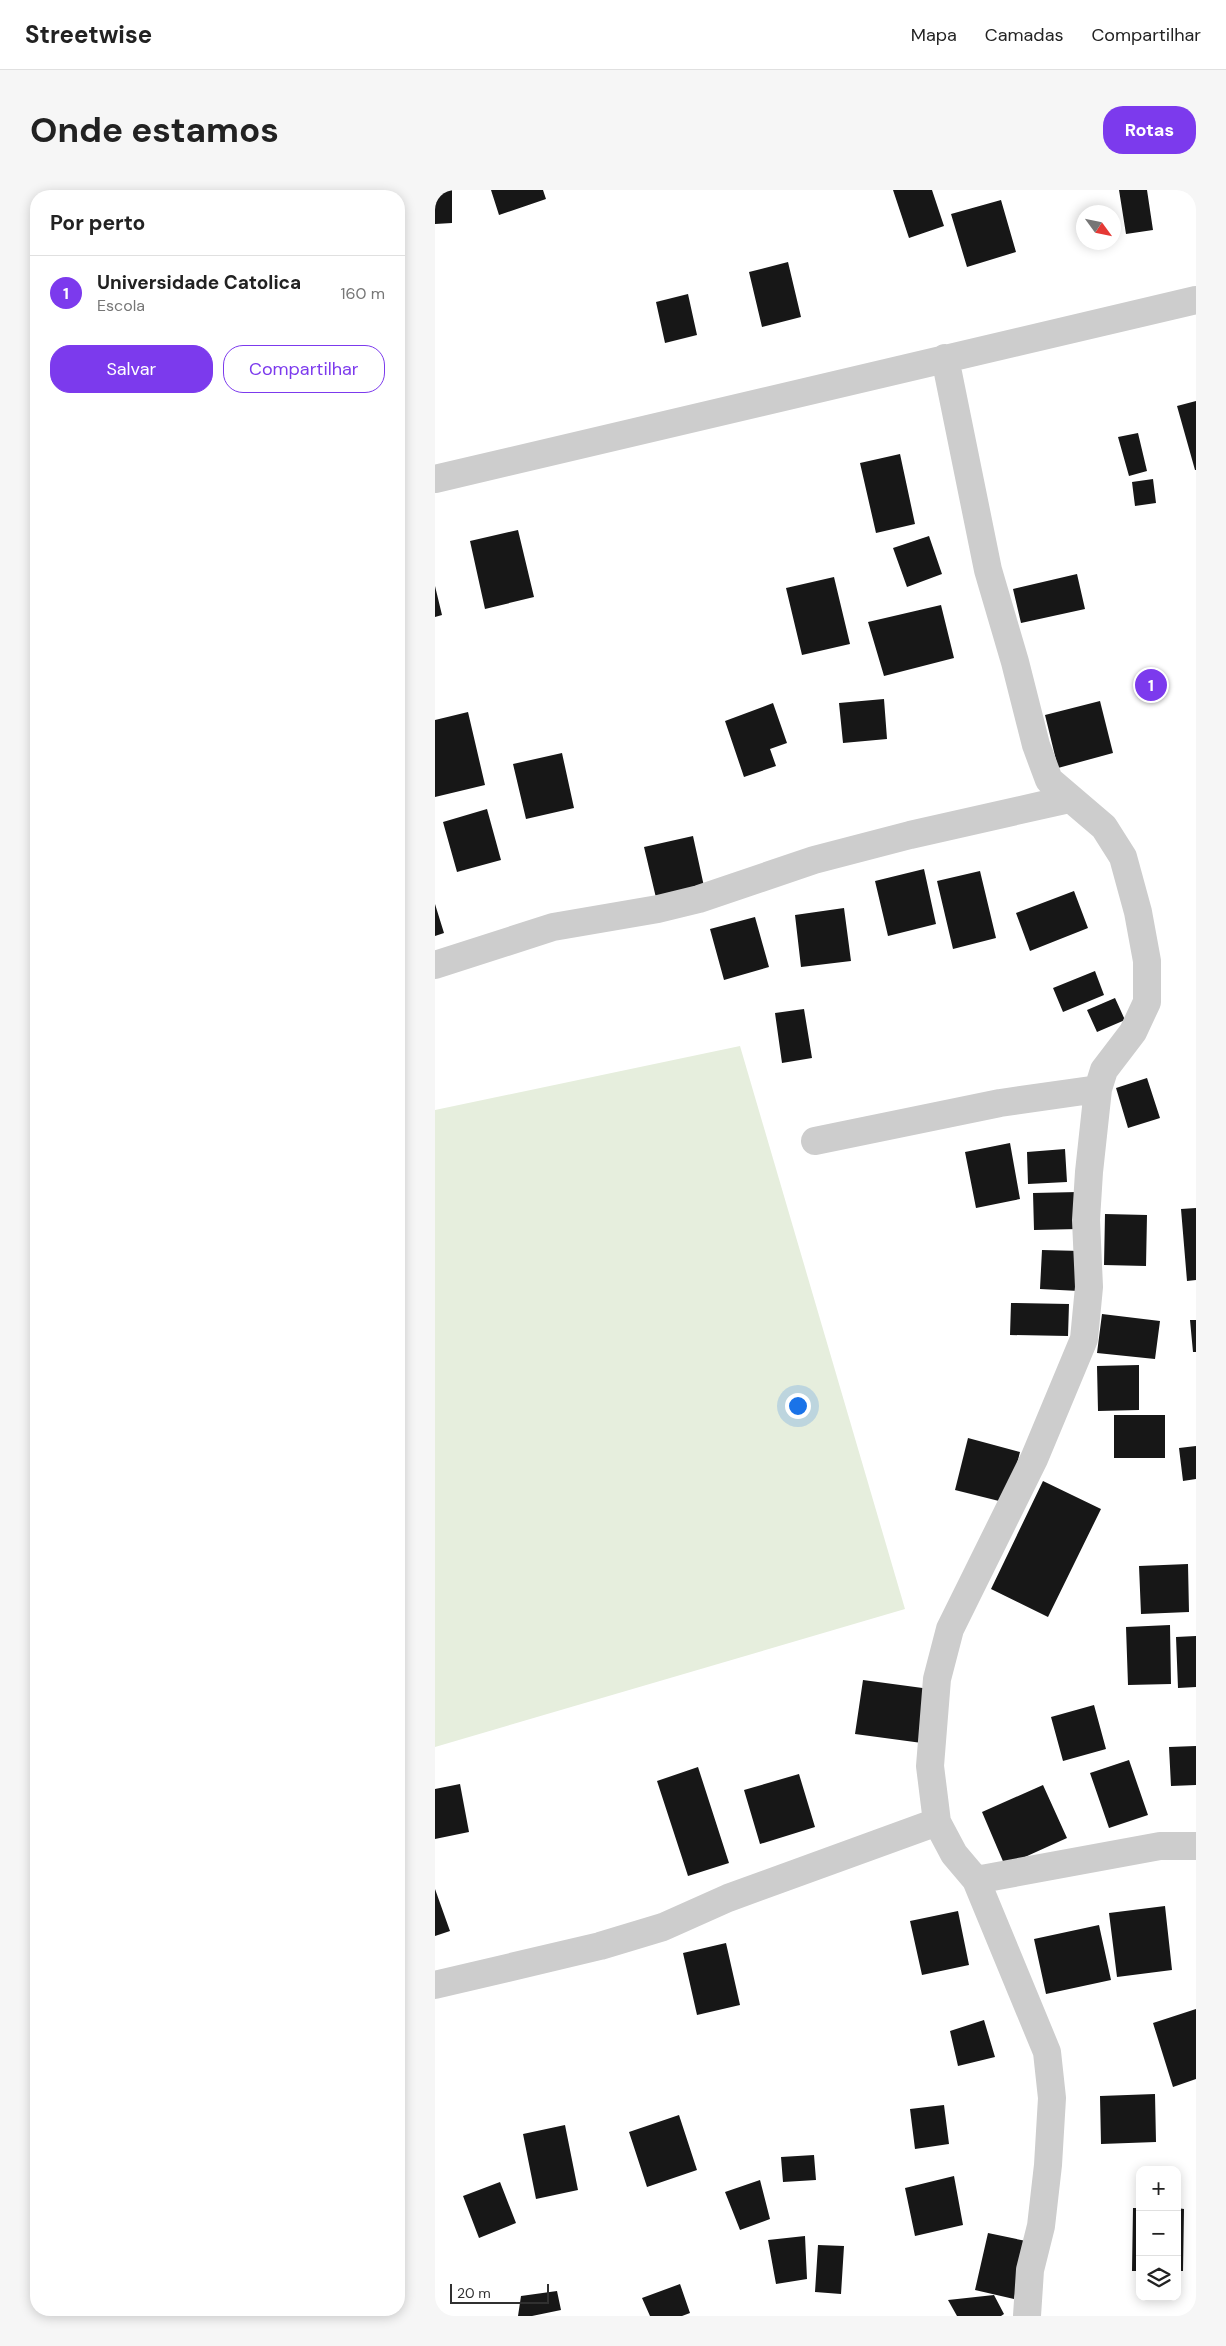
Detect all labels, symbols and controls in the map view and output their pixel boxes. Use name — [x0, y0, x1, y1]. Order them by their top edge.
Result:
text: Streetwise — [25, 19, 152, 50]
text: Mapa — [911, 23, 957, 47]
text: Camadas — [985, 23, 1063, 47]
text: Compartilhar — [1091, 23, 1201, 47]
button: Rotas — [1103, 106, 1196, 154]
text: Onde estamos — [30, 107, 279, 153]
north arrow — [1076, 205, 1121, 250]
text: Por perto — [50, 209, 145, 237]
text: Universidade Catolica — [97, 270, 301, 295]
text: 1 — [63, 283, 69, 304]
text: 160 m — [341, 283, 385, 304]
text: Escola — [97, 295, 145, 316]
button: Salvar — [50, 345, 213, 393]
button: Compartilhar — [223, 345, 385, 393]
pin: 1 — [1135, 666, 1167, 704]
your location — [785, 1393, 811, 1419]
map controls — [1136, 2166, 1181, 2301]
button: + — [1136, 2166, 1181, 2211]
button: − — [1136, 2211, 1181, 2256]
button: layers — [1136, 2256, 1181, 2301]
scale bar — [450, 2281, 549, 2304]
text: 20 m — [457, 2284, 491, 2302]

